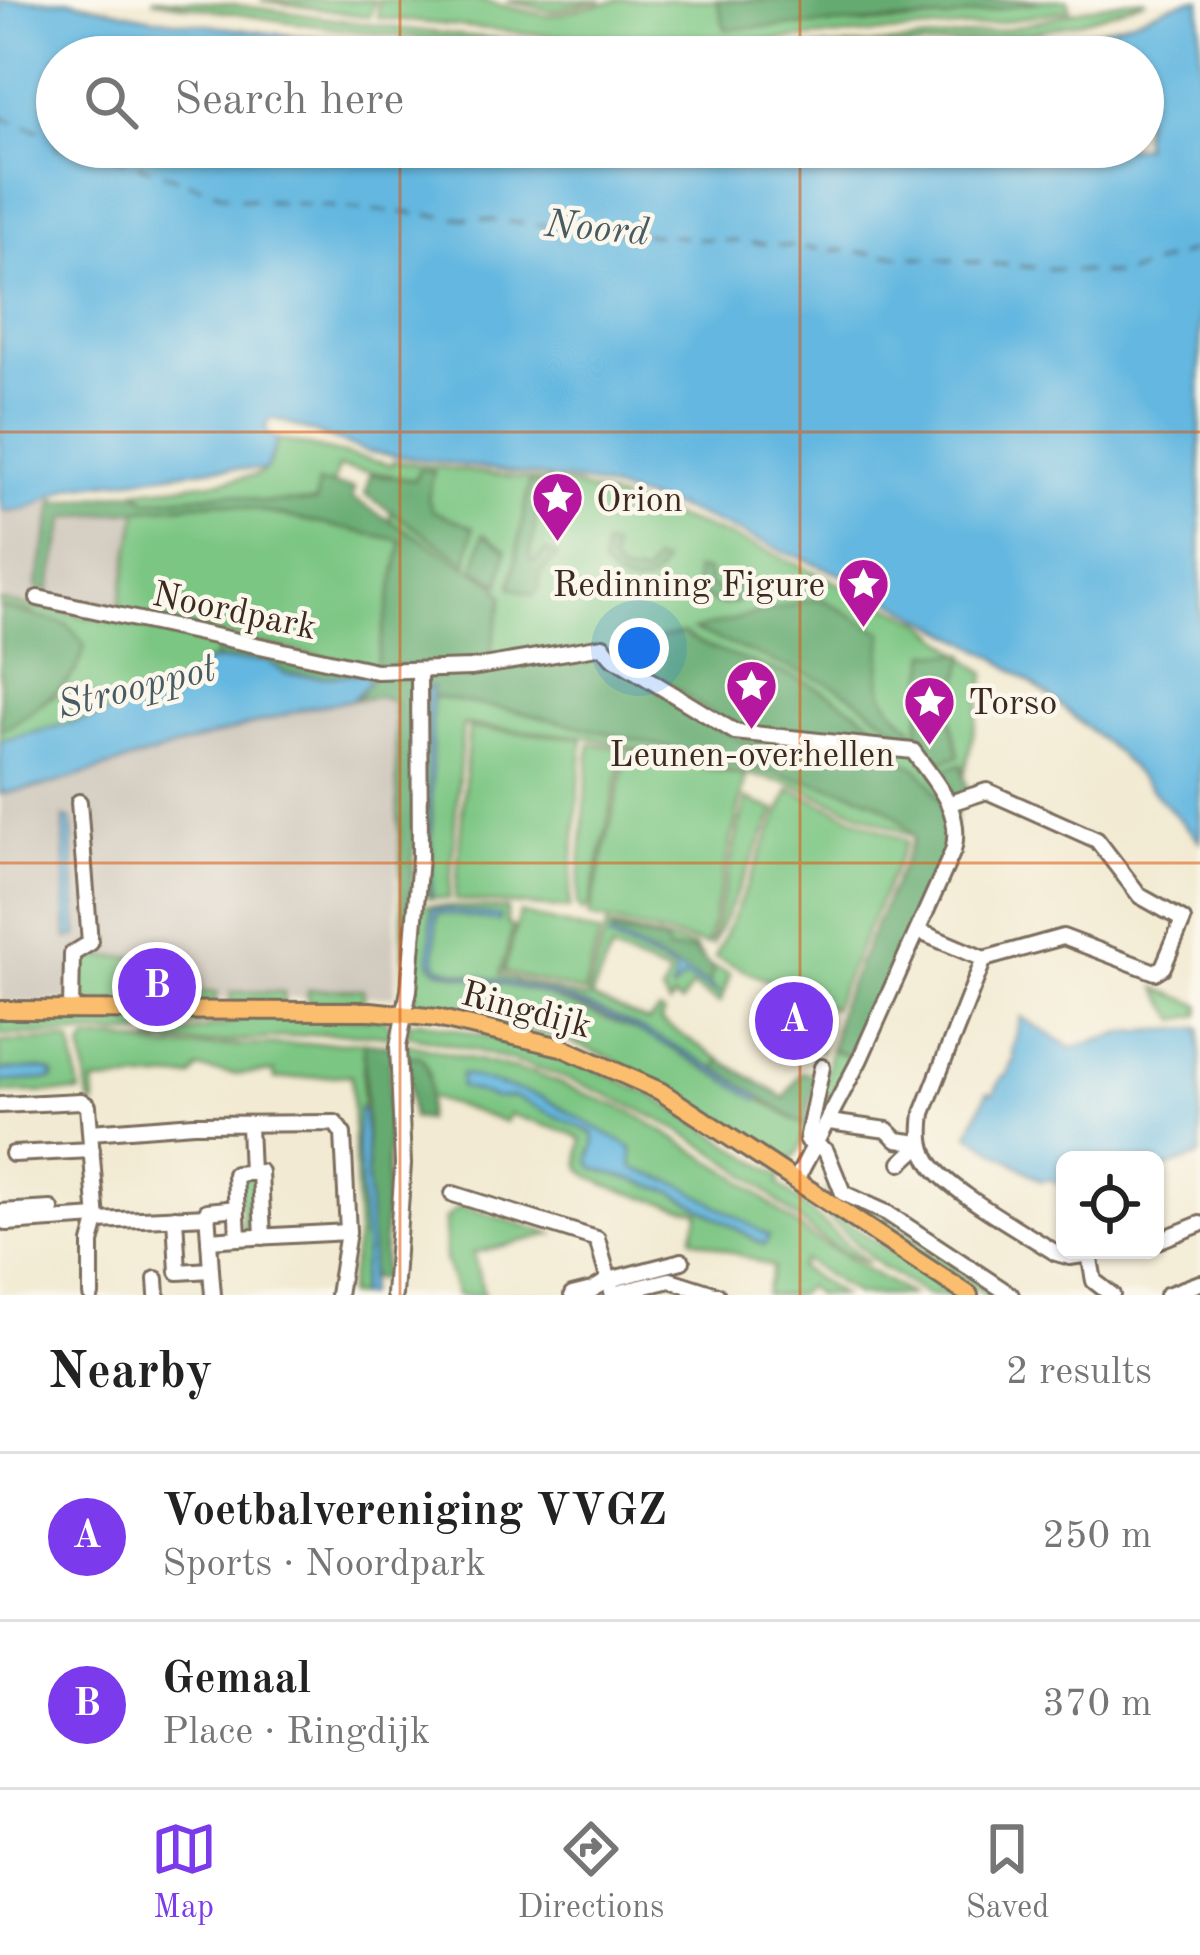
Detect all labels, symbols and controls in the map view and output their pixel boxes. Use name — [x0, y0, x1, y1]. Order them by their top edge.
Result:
search box — [36, 36, 1164, 168]
icon: search — [78, 69, 144, 135]
text: Search here — [174, 79, 404, 124]
water label: Noord — [542, 205, 651, 253]
place icon: Orion — [529, 470, 585, 544]
place label: Orion — [596, 484, 683, 520]
place icon: Redinning Figure — [836, 555, 892, 629]
place label: Redinning Figure — [553, 569, 825, 605]
street label: Noordpark — [149, 578, 320, 648]
your location — [609, 618, 669, 678]
water label: Strooppot — [53, 650, 221, 727]
place icon: Leunen-overhellen — [724, 657, 780, 731]
place icon: Torso — [901, 673, 957, 747]
place label: Torso — [968, 687, 1057, 723]
place label: Leunen-overhellen — [609, 739, 895, 775]
pin: B — [118, 942, 196, 1032]
pin: A — [755, 976, 833, 1066]
street label: Ringdijk — [457, 977, 595, 1046]
map controls — [1056, 1151, 1164, 1259]
button: locate — [1056, 1151, 1164, 1259]
text: Nearby — [48, 1348, 213, 1399]
text: 2 results — [1006, 1353, 1152, 1392]
text: Voetbalvereniging VVGZ — [162, 1490, 667, 1535]
text: A — [72, 1517, 102, 1556]
text: 250 m — [1042, 1517, 1152, 1556]
text: Sports · Noordpark — [162, 1545, 486, 1584]
text: Gemaal — [162, 1658, 311, 1703]
text: B — [73, 1685, 101, 1724]
text: 370 m — [1042, 1685, 1152, 1724]
text: Place · Ringdijk — [162, 1713, 430, 1752]
tab: Map — [151, 1816, 217, 1929]
tab: Directions — [518, 1816, 664, 1929]
tab: Saved — [965, 1816, 1049, 1929]

